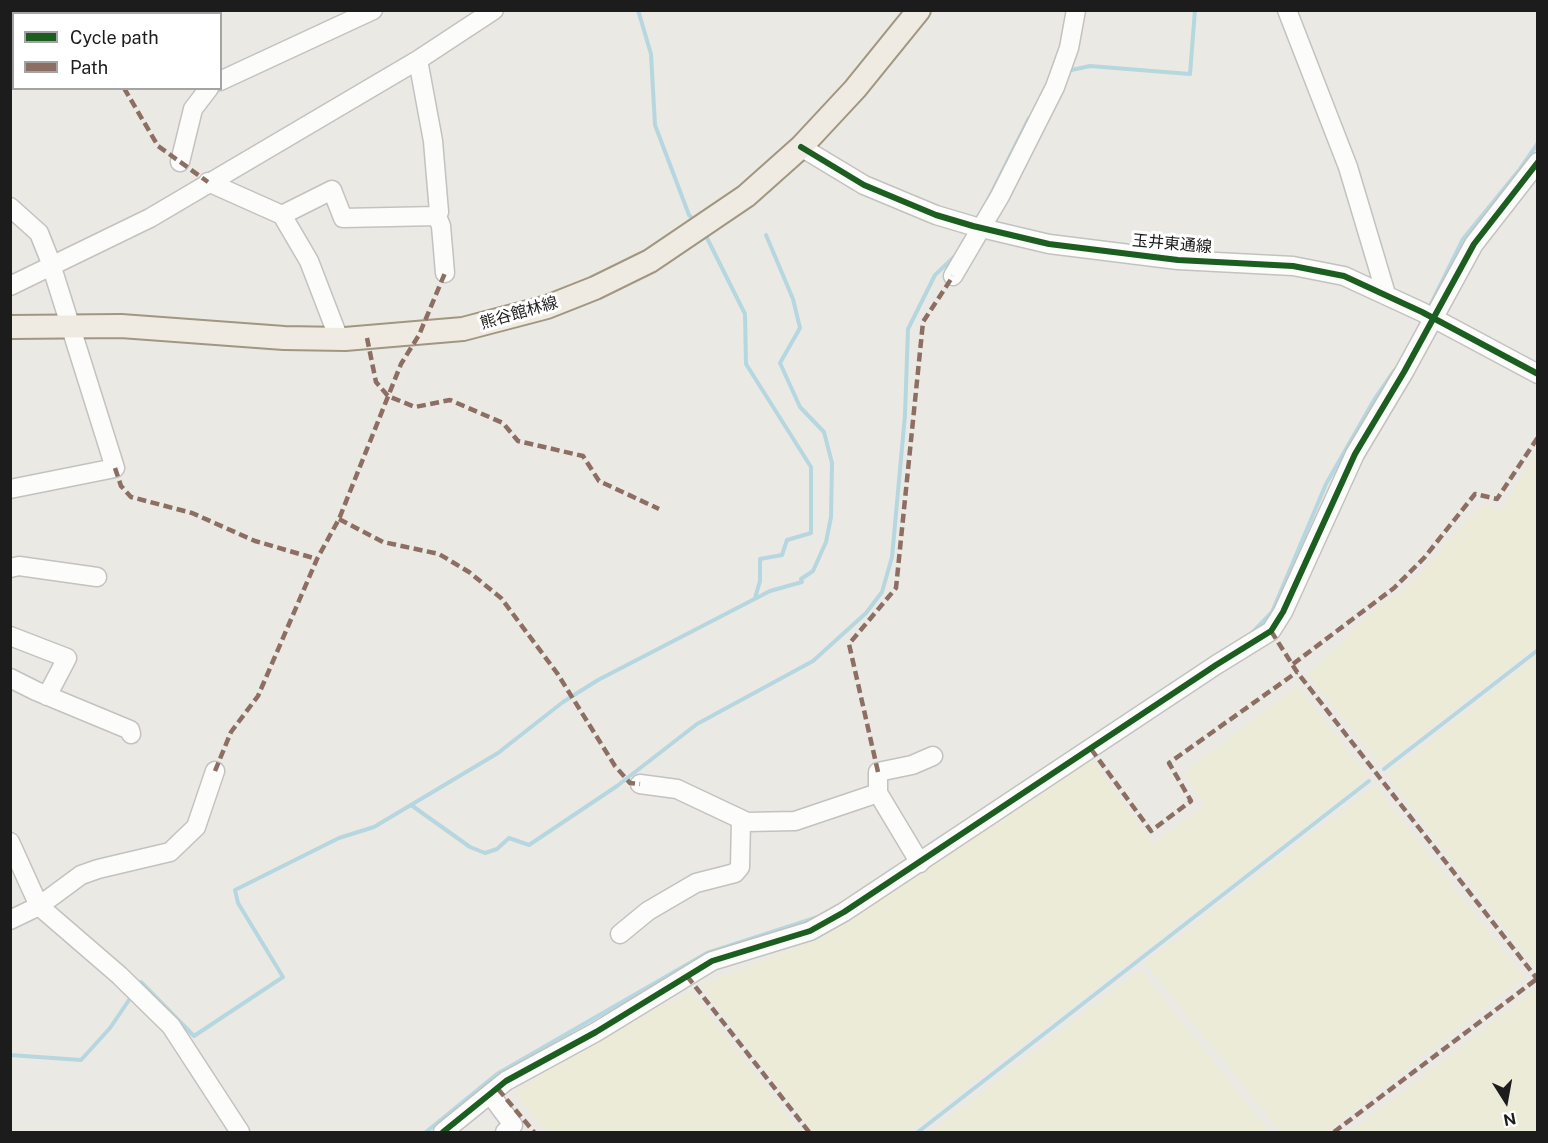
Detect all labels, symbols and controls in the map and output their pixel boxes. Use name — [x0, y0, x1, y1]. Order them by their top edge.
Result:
legend — [12, 12, 222, 90]
text: Cycle path — [70, 27, 159, 48]
text: Path — [70, 57, 108, 78]
street label: 玉井東通線 — [1131, 231, 1213, 257]
street label: 熊谷館林線 — [478, 293, 560, 333]
north arrow — [1476, 1071, 1536, 1131]
text: N — [1502, 1109, 1517, 1130]

